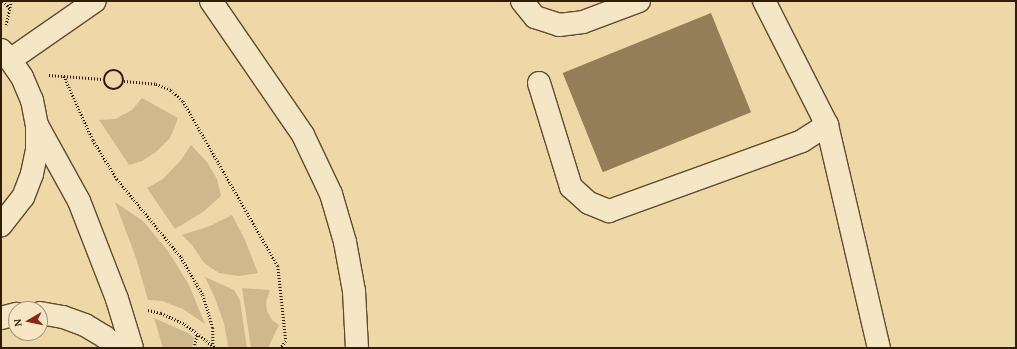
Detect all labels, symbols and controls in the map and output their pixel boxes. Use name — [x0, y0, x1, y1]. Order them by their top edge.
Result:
north arrow — [8, 301, 48, 341]
text: N — [9, 318, 26, 328]

